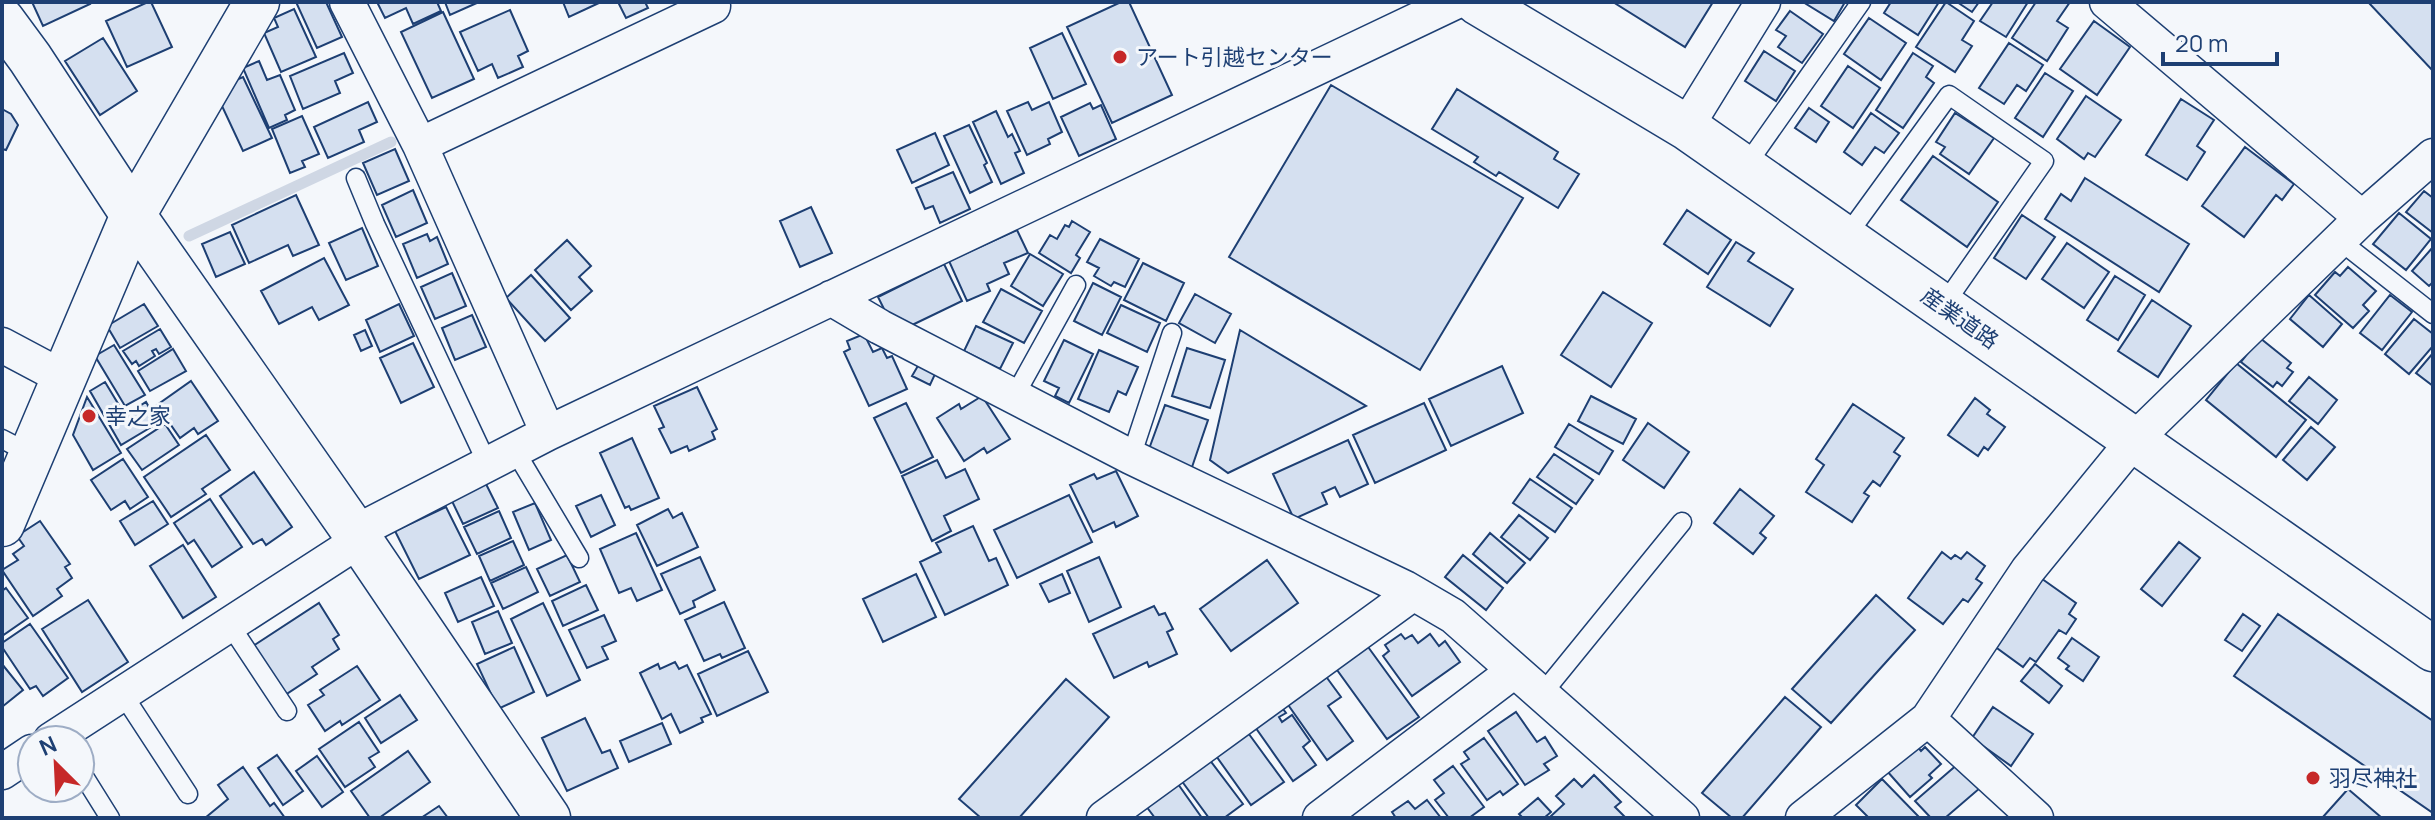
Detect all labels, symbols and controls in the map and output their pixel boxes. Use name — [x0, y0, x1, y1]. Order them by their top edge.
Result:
scale bar — [2163, 16, 2277, 66]
text: 20 m — [2175, 26, 2228, 59]
place label: アート引越センター — [1136, 42, 1333, 72]
marker: アート引越センター — [1111, 48, 1129, 66]
street label: 産業道路 — [1915, 280, 2005, 356]
place label: 幸之家 — [105, 401, 171, 431]
marker: 幸之家 — [80, 407, 98, 425]
north arrow — [16, 724, 96, 804]
text: N — [35, 729, 61, 763]
place label: 羽尽神社 — [2329, 763, 2417, 793]
marker: 羽尽神社 — [2304, 769, 2322, 787]

